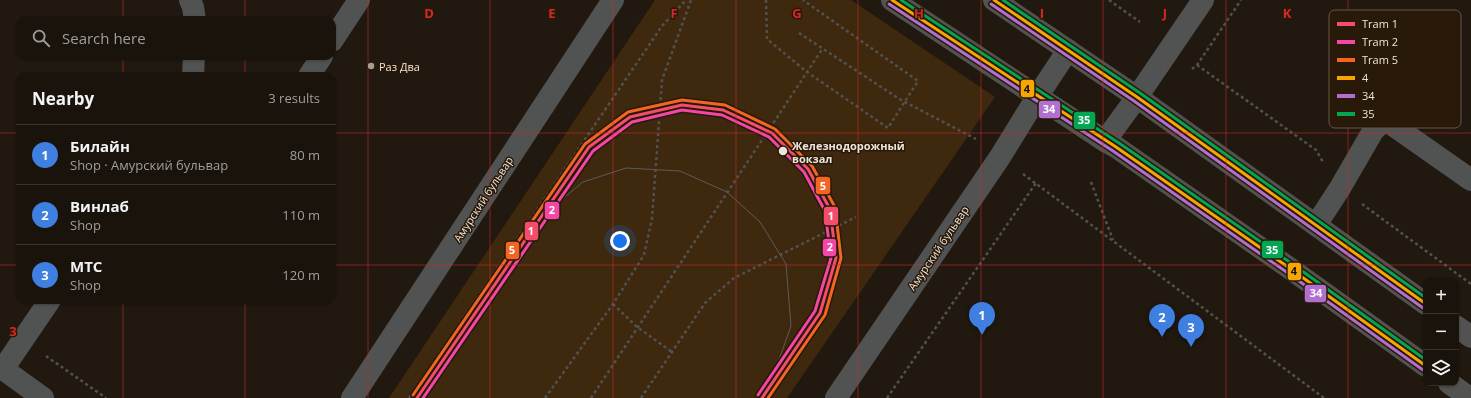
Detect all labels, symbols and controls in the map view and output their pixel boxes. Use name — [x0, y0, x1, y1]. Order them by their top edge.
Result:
text: D — [424, 4, 434, 22]
text: E — [548, 4, 556, 22]
text: F — [670, 4, 678, 22]
text: G — [792, 4, 802, 22]
text: H — [914, 4, 924, 22]
text: I — [1040, 4, 1044, 22]
text: J — [1162, 4, 1167, 22]
text: K — [1283, 4, 1292, 22]
legend — [1329, 10, 1461, 128]
search box — [16, 16, 336, 60]
text: Tram 1 — [1362, 16, 1398, 31]
icon: search — [30, 27, 52, 49]
text: Search here — [62, 28, 146, 48]
text: Tram 2 — [1362, 34, 1398, 49]
text: Tram 5 — [1362, 52, 1398, 67]
place label: Раз Два — [379, 59, 420, 74]
marker: Раз Два — [366, 61, 376, 71]
text: 4 — [1362, 70, 1369, 85]
line badge: 4 — [1020, 79, 1035, 98]
text: 4 — [1024, 81, 1031, 96]
text: Nearby — [32, 87, 94, 110]
text: 34 — [1362, 88, 1375, 103]
text: 3 results — [268, 89, 320, 107]
line badge: 34 — [1038, 100, 1061, 119]
text: 34 — [1043, 101, 1056, 116]
text: 35 — [1362, 106, 1375, 121]
line badge: 35 — [1073, 111, 1096, 130]
text: 35 — [1078, 112, 1090, 127]
text: Билайн — [70, 136, 130, 156]
place label: Железнодорожный вокзал — [792, 138, 905, 166]
marker: Железнодорожный вокзал — [777, 145, 789, 157]
text: 1 — [41, 146, 49, 164]
text: 80 m — [290, 146, 320, 164]
street label: Амурский бульвар — [450, 153, 516, 245]
text: Shop · Амурский бульвар — [70, 156, 228, 174]
line badge: 5 — [815, 176, 831, 195]
text: 5 — [820, 178, 826, 193]
text: Винлаб — [70, 196, 129, 216]
line badge: 2 — [544, 201, 560, 220]
text: 2 — [549, 202, 555, 217]
street label: Амурский бульвар — [904, 203, 972, 293]
text: 2 — [41, 206, 49, 224]
text: 110 m — [282, 206, 320, 224]
line badge: 1 — [823, 206, 839, 226]
text: 1 — [828, 208, 834, 223]
text: Shop — [70, 216, 101, 234]
line badge: 1 — [524, 221, 539, 241]
text: 1 — [528, 223, 534, 238]
your location — [610, 231, 630, 251]
line badge: 2 — [822, 238, 837, 257]
text: 2 — [827, 239, 833, 254]
line badge: 35 — [1261, 240, 1284, 259]
line badge: 5 — [505, 241, 520, 260]
text: 5 — [509, 242, 515, 257]
text: 35 — [1266, 242, 1278, 257]
text: МТС — [70, 256, 102, 276]
line badge: 4 — [1287, 262, 1302, 281]
text: 4 — [1291, 263, 1298, 278]
text: 3 — [41, 266, 49, 284]
text: 120 m — [282, 266, 320, 284]
text: Shop — [70, 276, 101, 294]
map controls — [1423, 278, 1459, 386]
button: + — [1423, 278, 1459, 314]
line badge: 34 — [1304, 284, 1327, 303]
text: 34 — [1310, 285, 1323, 300]
pin: 1 — [969, 302, 995, 335]
pin: 2 — [1149, 304, 1175, 337]
pin: 3 — [1178, 314, 1204, 347]
button: − — [1423, 314, 1459, 350]
text: 3 — [9, 322, 17, 340]
button: layers — [1423, 350, 1459, 386]

